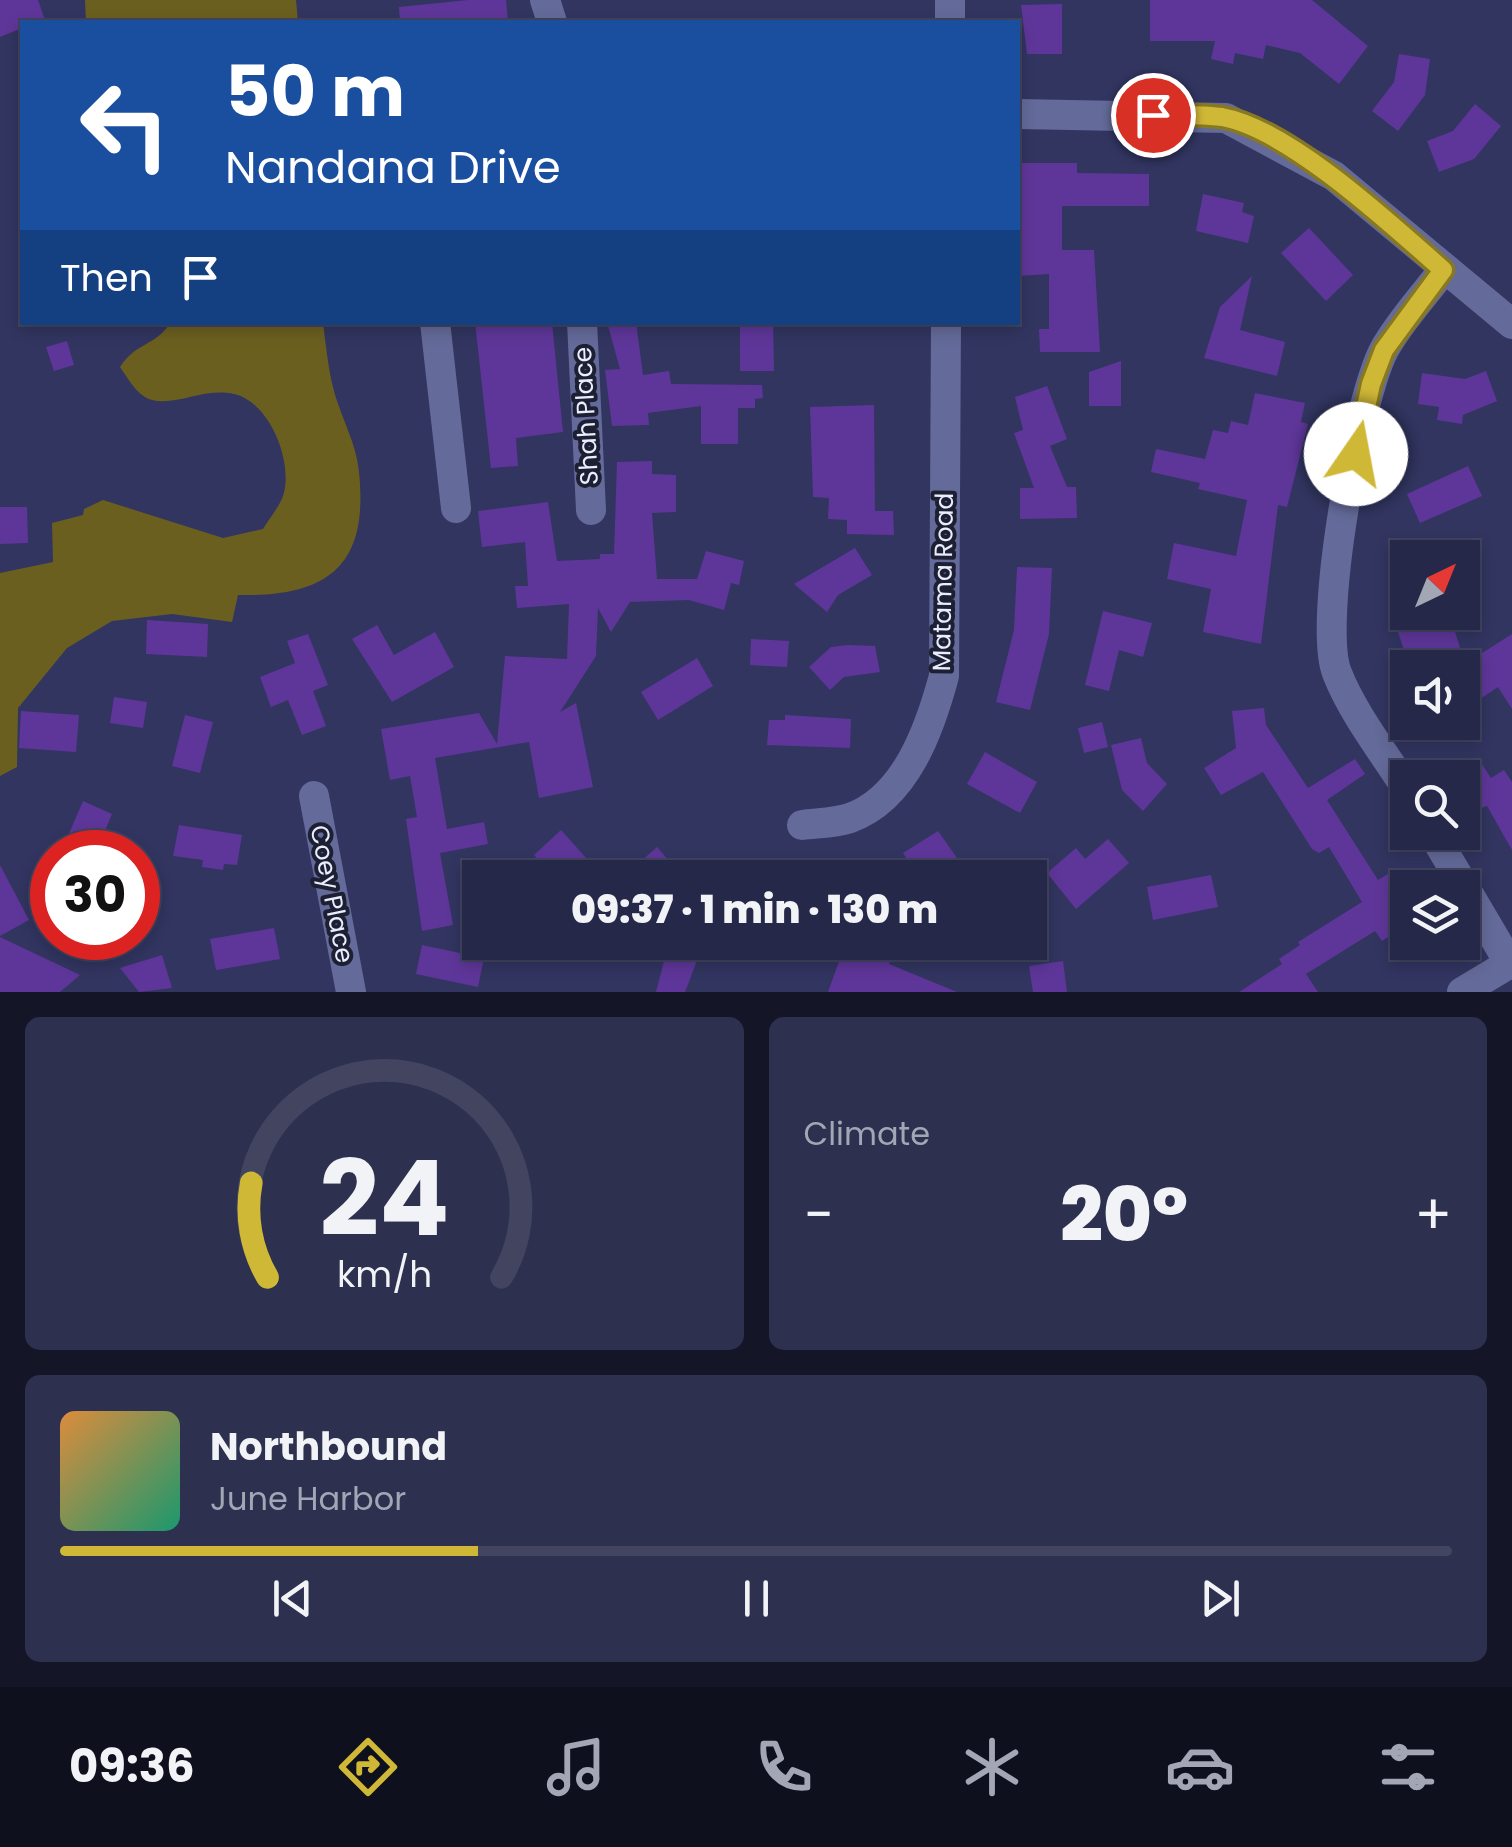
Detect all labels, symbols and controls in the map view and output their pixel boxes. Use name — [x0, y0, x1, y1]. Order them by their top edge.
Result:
text: 50 m — [225, 42, 405, 141]
icon: left — [60, 60, 190, 190]
pin — [1111, 73, 1196, 158]
icon: arrive — [1126, 88, 1181, 143]
text: Nandana Drive — [225, 136, 561, 199]
icon: arrive — [173, 250, 228, 305]
text: Then — [60, 251, 153, 304]
street label: Shah Place — [565, 346, 607, 486]
position arrow — [1304, 402, 1408, 506]
street label: Matama Road — [924, 492, 962, 672]
north arrow — [1390, 540, 1480, 630]
map controls — [1390, 540, 1480, 960]
button: sound — [1390, 650, 1480, 740]
button: search — [1390, 760, 1480, 850]
street label: Coey Place — [301, 822, 363, 966]
speed limit sign: 30 — [30, 830, 160, 960]
button: layers — [1390, 870, 1480, 960]
text: 09:37 · 1 min · 130 m — [571, 883, 938, 936]
text: Climate — [804, 1111, 930, 1156]
text: 24 — [319, 1126, 449, 1271]
text: 20° — [1060, 1162, 1188, 1267]
text: − — [804, 1176, 834, 1253]
text: + — [1414, 1176, 1452, 1253]
text: km/h — [337, 1249, 432, 1300]
text: Northbound — [210, 1420, 447, 1473]
text: June Harbor — [210, 1476, 406, 1521]
icon: previous — [265, 1571, 320, 1626]
icon: pause — [729, 1571, 784, 1626]
icon: next — [1193, 1571, 1248, 1626]
icon: directions — [333, 1732, 403, 1802]
icon: music — [541, 1732, 611, 1802]
icon: phone — [749, 1732, 819, 1802]
icon: climate — [957, 1732, 1027, 1802]
icon: car — [1165, 1732, 1235, 1802]
icon: filters — [1373, 1732, 1443, 1802]
text: 09:36 — [69, 1735, 195, 1798]

